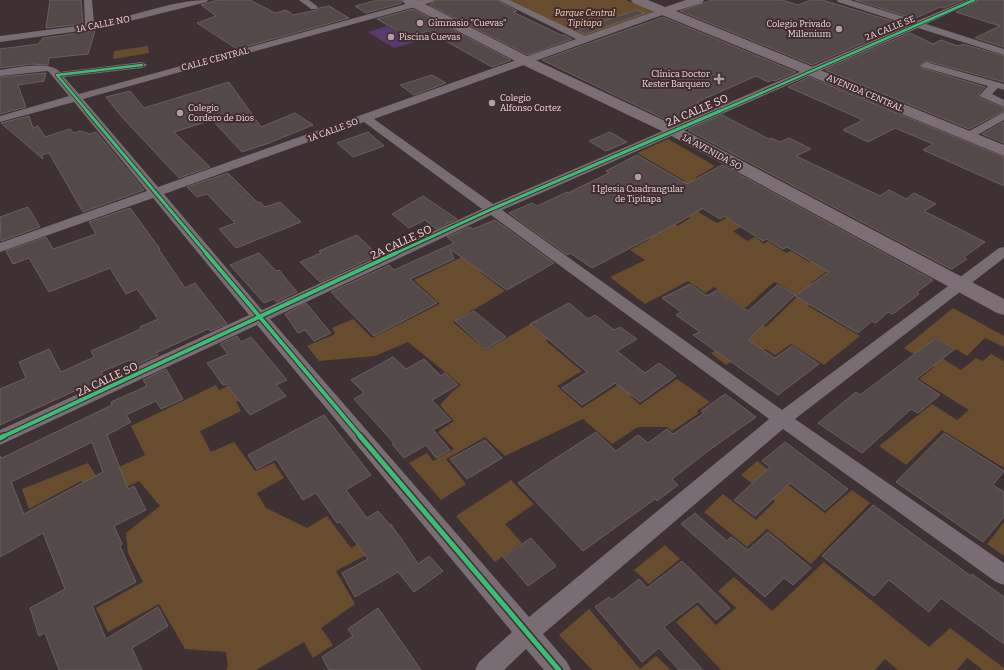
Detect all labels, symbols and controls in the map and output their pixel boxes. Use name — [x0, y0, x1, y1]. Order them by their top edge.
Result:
park label: Parque Central Tipitapa — [555, 8, 616, 28]
street label: 2A CALLE SE — [864, 13, 916, 43]
street label: 1A CALLE NO — [75, 14, 131, 34]
marker: Gimnasio "Cuevas" — [415, 18, 425, 28]
place label: Gimnasio "Cuevas" — [428, 18, 506, 28]
place label: Colegio Privado Millenium — [767, 19, 831, 39]
marker: Colegio Privado Millenium — [834, 24, 844, 34]
marker: Piscina Cuevas — [386, 32, 396, 42]
place label: Piscina Cuevas — [399, 32, 461, 42]
street label: CALLE CENTRAL — [180, 45, 250, 73]
place label: Clínica Doctor Kester Barquero — [642, 69, 710, 89]
street label: AVENIDA CENTRAL — [825, 72, 905, 114]
marker: Clínica Doctor Kester Barquero — [713, 73, 725, 85]
street label: 2A CALLE SO — [664, 92, 730, 129]
place label: Colegio Alfonso Cortez — [500, 93, 561, 113]
marker: Colegio Alfonso Cortez — [487, 98, 497, 108]
place label: Colegio Cordero de Dios — [188, 103, 254, 123]
marker: Colegio Cordero de Dios — [175, 108, 185, 118]
street label: 1A CALLE SO — [306, 116, 360, 144]
street label: 1A AVENIDA SO — [681, 132, 744, 172]
marker: I Iglesia Cuadrangular de Tipitapa — [633, 172, 643, 182]
place label: I Iglesia Cuadrangular de Tipitapa — [592, 184, 684, 204]
street label: 2A CALLE SO — [368, 223, 434, 262]
street label: 2A CALLE SO — [74, 360, 140, 399]

